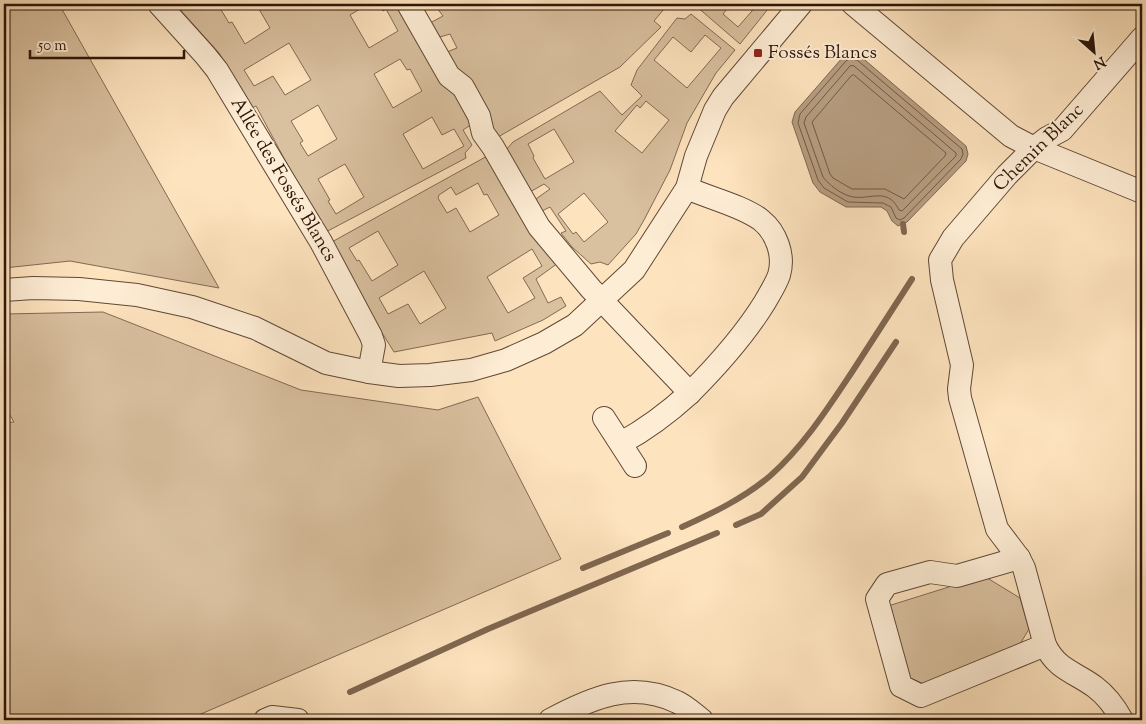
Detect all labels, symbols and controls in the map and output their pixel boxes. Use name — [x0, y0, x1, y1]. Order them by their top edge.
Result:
scale bar — [30, 28, 184, 60]
north arrow — [1068, 28, 1118, 78]
text: 50 m — [37, 36, 67, 57]
place label: Fossés Blancs — [768, 40, 877, 67]
marker: Fossés Blancs — [752, 47, 764, 59]
text: N — [1089, 50, 1109, 73]
street label: Allée des Fossés Blancs — [223, 93, 343, 267]
street label: Chemin Blanc — [988, 97, 1091, 198]

